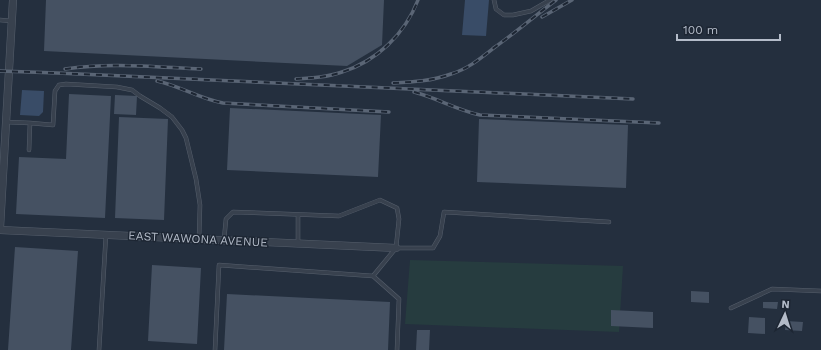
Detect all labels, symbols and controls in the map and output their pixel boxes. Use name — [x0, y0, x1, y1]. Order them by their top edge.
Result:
scale bar — [677, 16, 780, 42]
text: 100 m — [683, 23, 718, 37]
street label: EAST WAWONA AVENUE — [128, 228, 269, 250]
north arrow — [765, 294, 805, 334]
text: N — [781, 298, 790, 311]

